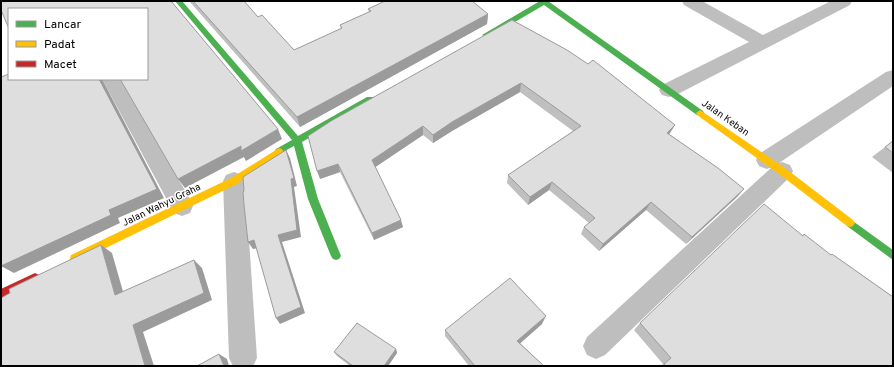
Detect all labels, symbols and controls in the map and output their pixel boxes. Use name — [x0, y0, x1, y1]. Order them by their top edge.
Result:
legend — [8, 8, 148, 80]
text: Lancar — [44, 17, 81, 33]
text: Padat — [44, 37, 75, 53]
text: Macet — [44, 57, 77, 73]
street label: Jalan Keban — [699, 97, 751, 139]
street label: Jalan Wahyu Graha — [120, 181, 203, 230]

